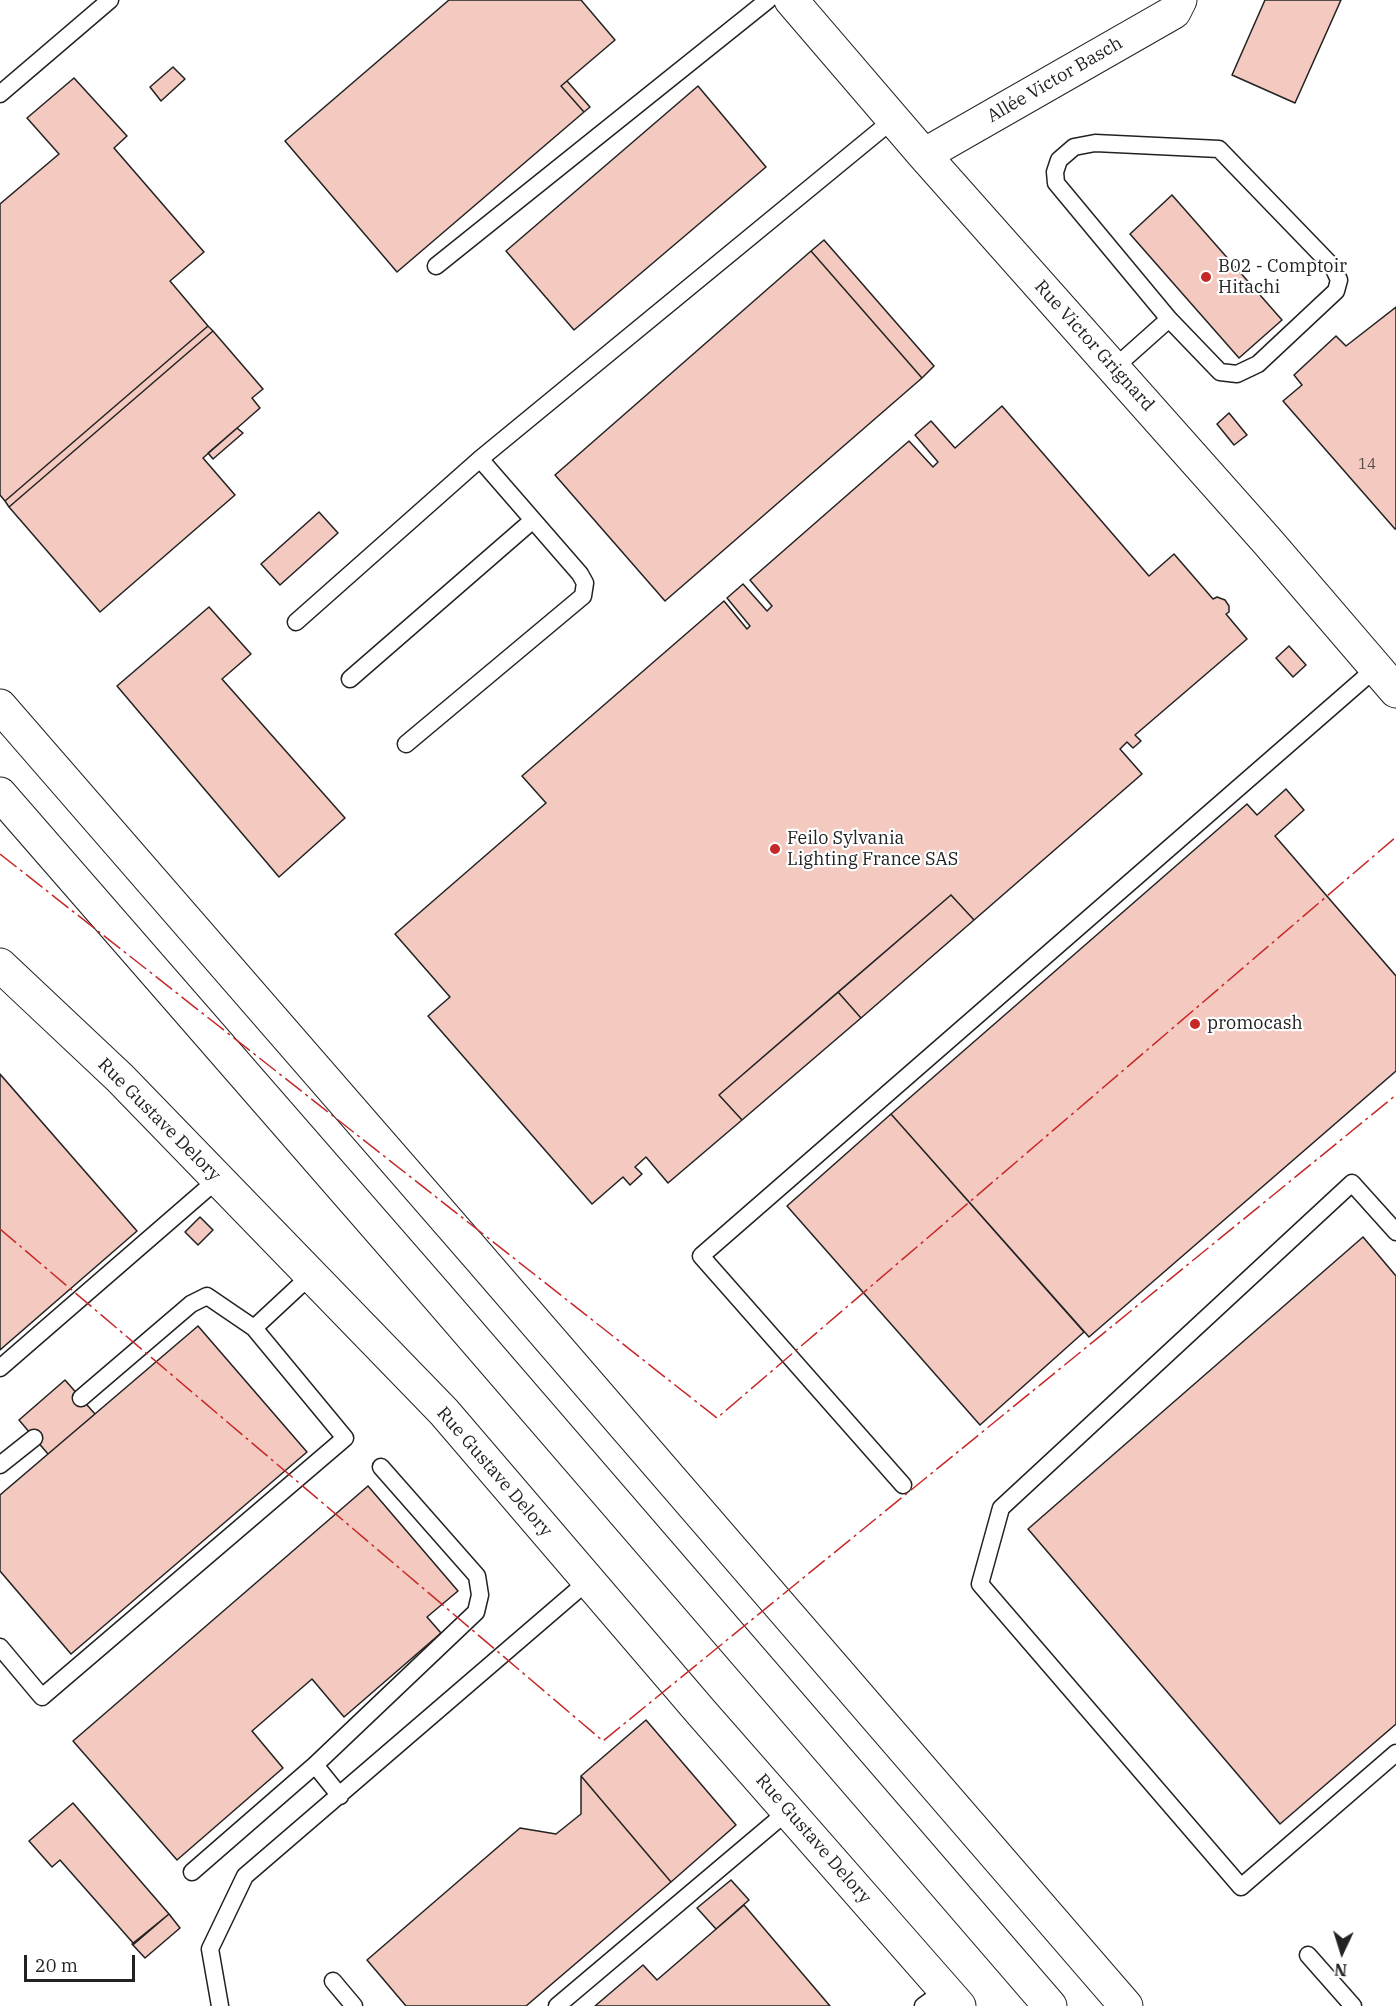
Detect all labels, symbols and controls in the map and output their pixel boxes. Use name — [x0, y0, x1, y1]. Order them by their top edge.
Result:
street label: Allée Victor Basch — [983, 32, 1127, 128]
place label: B02 - Comptoir Hitachi — [1218, 256, 1347, 298]
marker: B02 - Comptoir Hitachi — [1199, 270, 1213, 284]
street label: Rue Victor Grignard — [1029, 276, 1159, 416]
house number: 14 — [1358, 456, 1376, 474]
place label: Feilo Sylvania Lighting France SAS — [787, 828, 958, 870]
marker: Feilo Sylvania Lighting France SAS — [768, 842, 782, 856]
place label: promocash — [1207, 1013, 1303, 1035]
marker: promocash — [1188, 1017, 1202, 1031]
street label: Rue Gustave Delory — [93, 1054, 225, 1186]
street label: Rue Gustave Delory — [432, 1403, 556, 1541]
street label: Rue Gustave Delory — [751, 1770, 875, 1908]
north arrow — [1312, 1922, 1372, 1982]
scale bar — [27, 1943, 138, 1981]
text: 20 m — [35, 1954, 78, 1977]
text: N — [1334, 1960, 1348, 1980]

